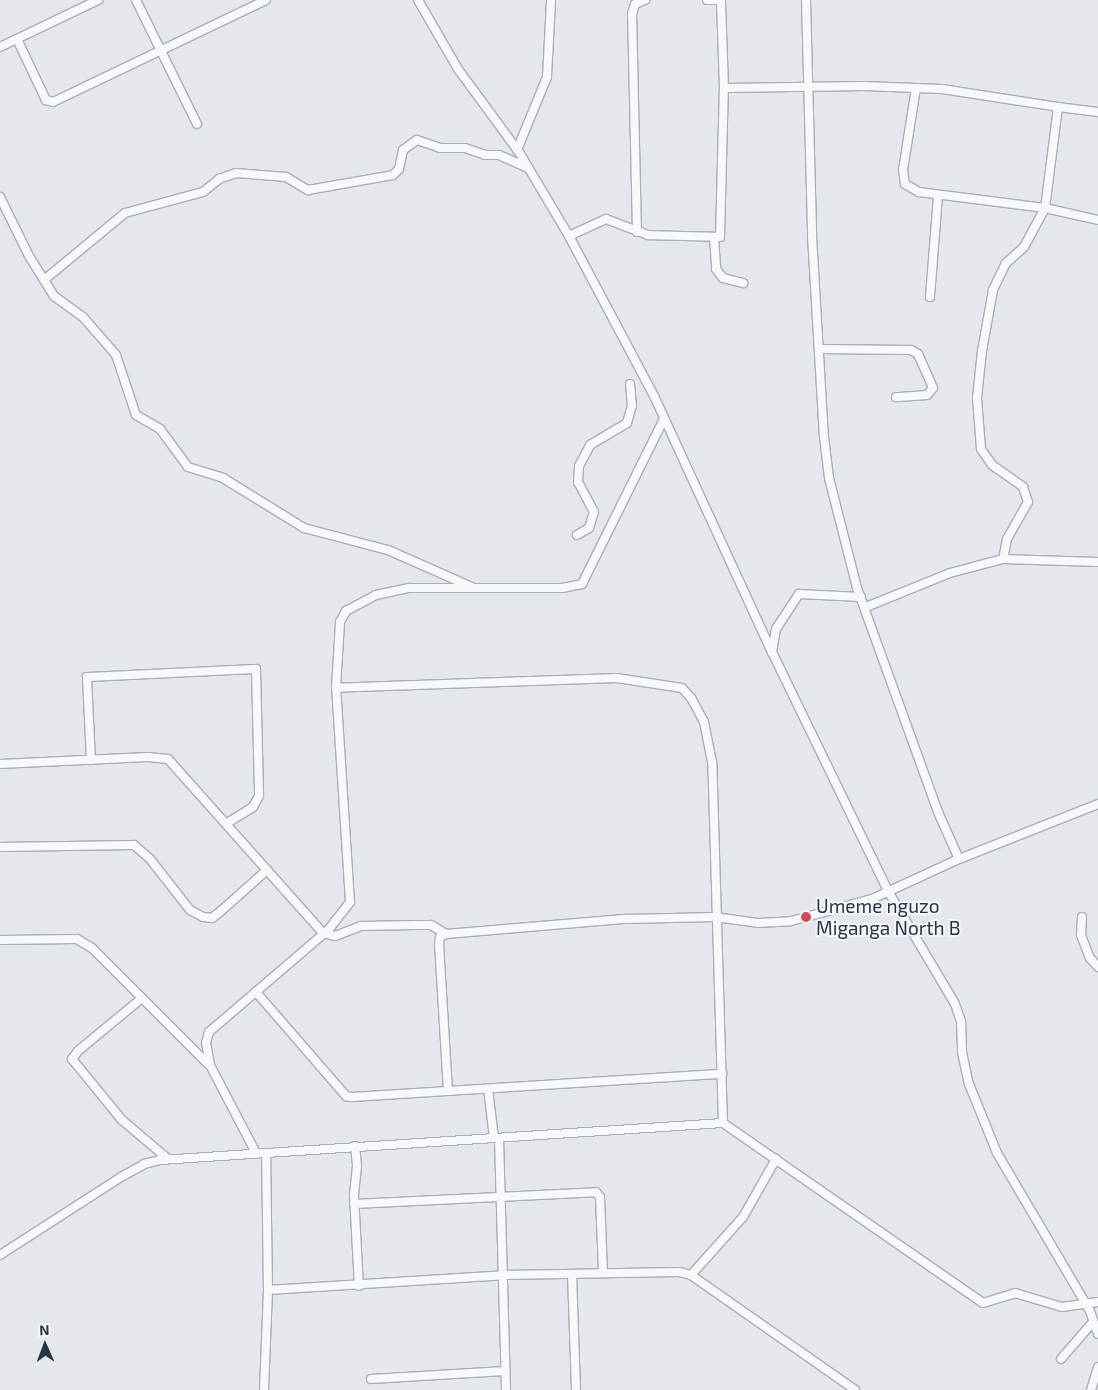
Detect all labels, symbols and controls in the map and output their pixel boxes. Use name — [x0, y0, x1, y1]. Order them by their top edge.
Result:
place label: Umeme nguzo Miganga North B — [816, 895, 961, 939]
marker: Umeme nguzo Miganga North B — [800, 911, 812, 923]
north arrow — [20, 1320, 70, 1370]
text: N — [39, 1321, 50, 1338]

